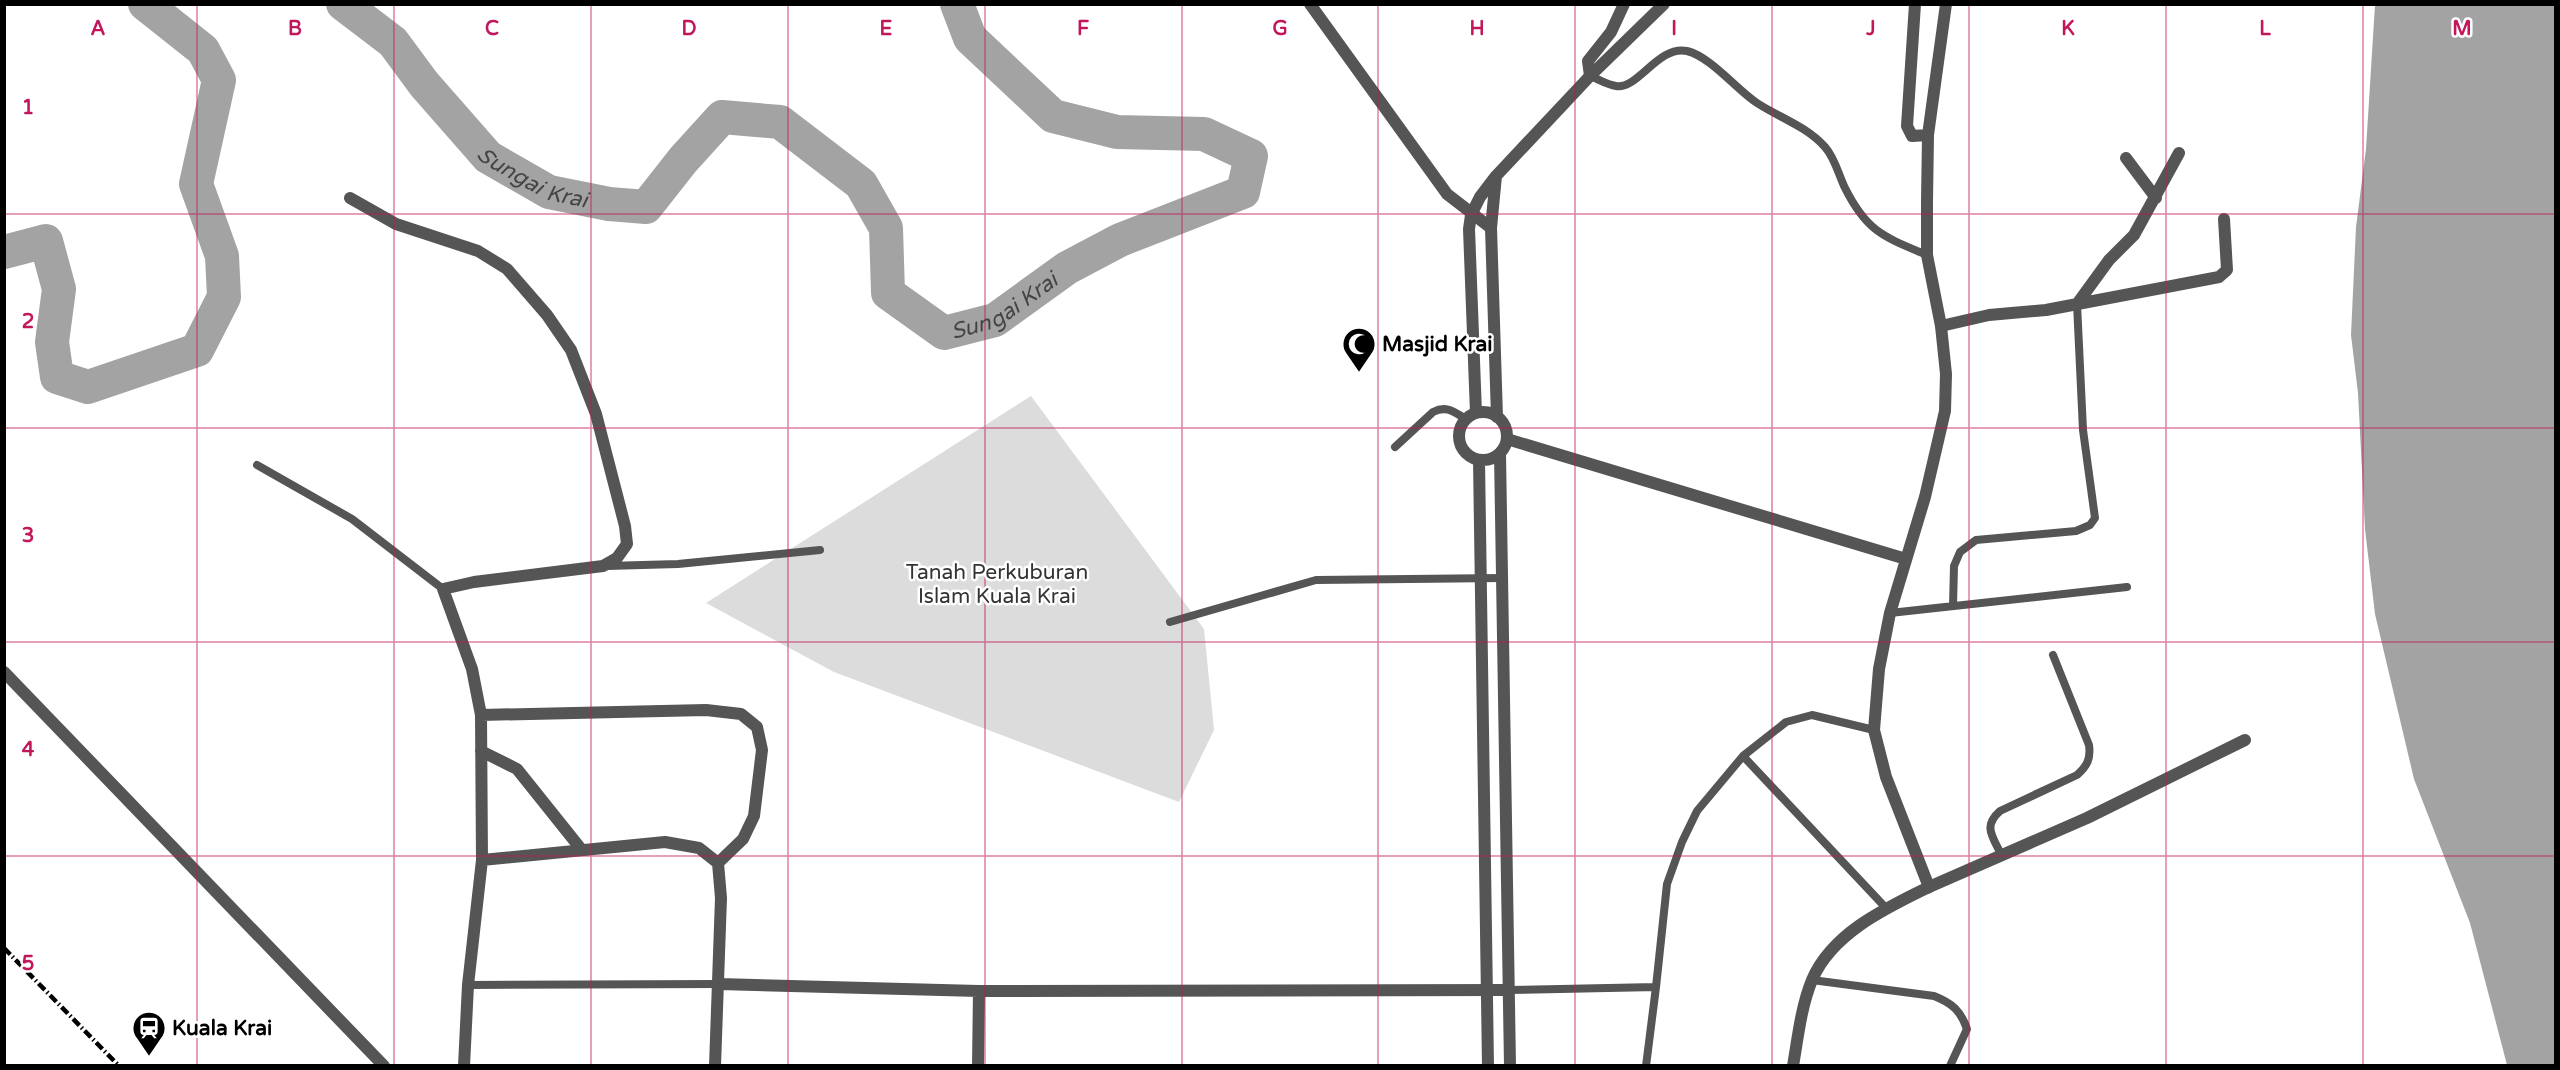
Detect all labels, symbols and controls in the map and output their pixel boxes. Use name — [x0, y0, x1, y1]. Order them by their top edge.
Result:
text: A — [91, 17, 106, 41]
text: B — [288, 17, 302, 41]
text: C — [485, 17, 499, 41]
text: D — [681, 17, 697, 41]
text: E — [880, 17, 893, 41]
text: F — [1077, 17, 1089, 41]
text: G — [1272, 17, 1288, 41]
text: H — [1469, 17, 1485, 41]
text: I — [1671, 17, 1677, 41]
text: J — [1865, 17, 1876, 41]
text: K — [2061, 17, 2075, 41]
text: L — [2259, 17, 2271, 41]
text: M — [2452, 17, 2472, 41]
text: 1 — [22, 96, 34, 120]
water label: Sungai Krai — [471, 142, 592, 214]
water label: Sungai Krai — [948, 266, 1065, 345]
text: 2 — [22, 310, 34, 334]
mosque icon: Masjid Krai — [1341, 326, 1377, 373]
place label: Masjid Krai — [1382, 332, 1493, 357]
text: 3 — [22, 524, 34, 548]
park label: Tanah Perkuburan Islam Kuala Krai — [906, 560, 1088, 609]
text: 4 — [22, 738, 35, 762]
text: 5 — [22, 952, 34, 976]
station icon: Kuala Krai — [131, 1010, 167, 1057]
place label: Kuala Krai — [172, 1016, 272, 1041]

